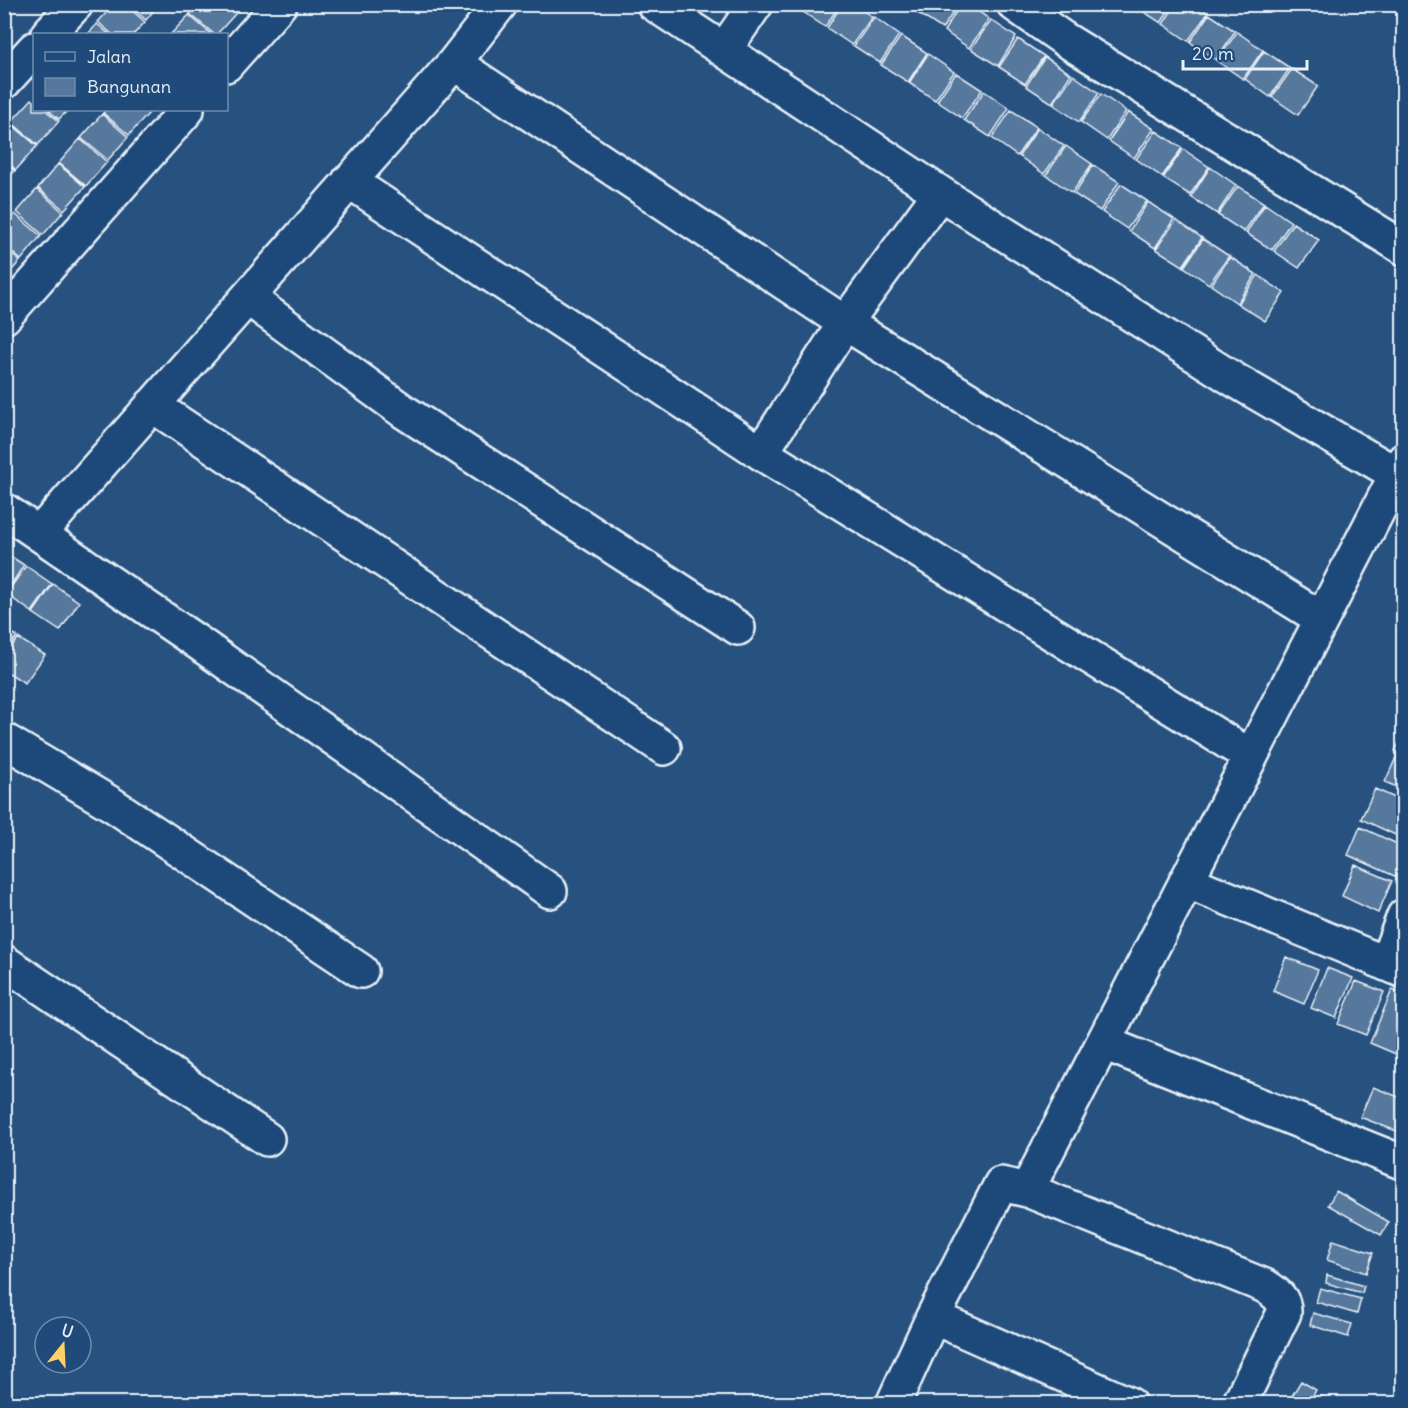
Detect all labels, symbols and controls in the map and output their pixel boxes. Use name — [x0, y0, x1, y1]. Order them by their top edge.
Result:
legend — [33, 33, 228, 111]
scale bar — [1183, 33, 1308, 71]
text: 20 m — [1192, 42, 1234, 65]
text: Jalan — [87, 45, 131, 68]
text: Bangunan — [87, 75, 171, 98]
north arrow — [33, 1315, 93, 1375]
text: U — [59, 1320, 76, 1342]

